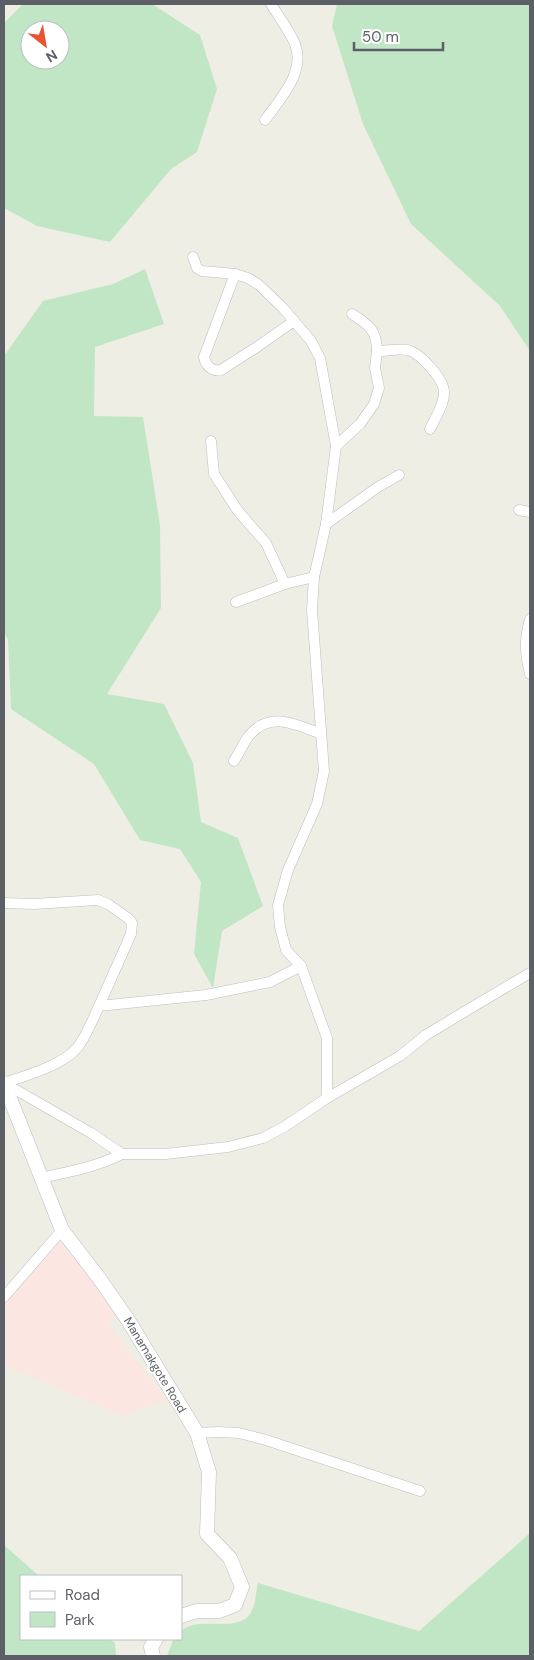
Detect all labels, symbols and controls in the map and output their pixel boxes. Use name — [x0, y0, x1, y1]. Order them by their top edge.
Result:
north arrow — [20, 20, 70, 70]
scale bar — [354, 20, 443, 52]
text: 50 m — [362, 27, 399, 47]
text: N — [43, 46, 61, 66]
street label: Manamakgote Road — [120, 1314, 190, 1416]
legend — [20, 1575, 182, 1640]
text: Road — [65, 1585, 100, 1605]
text: Park — [65, 1610, 95, 1630]

